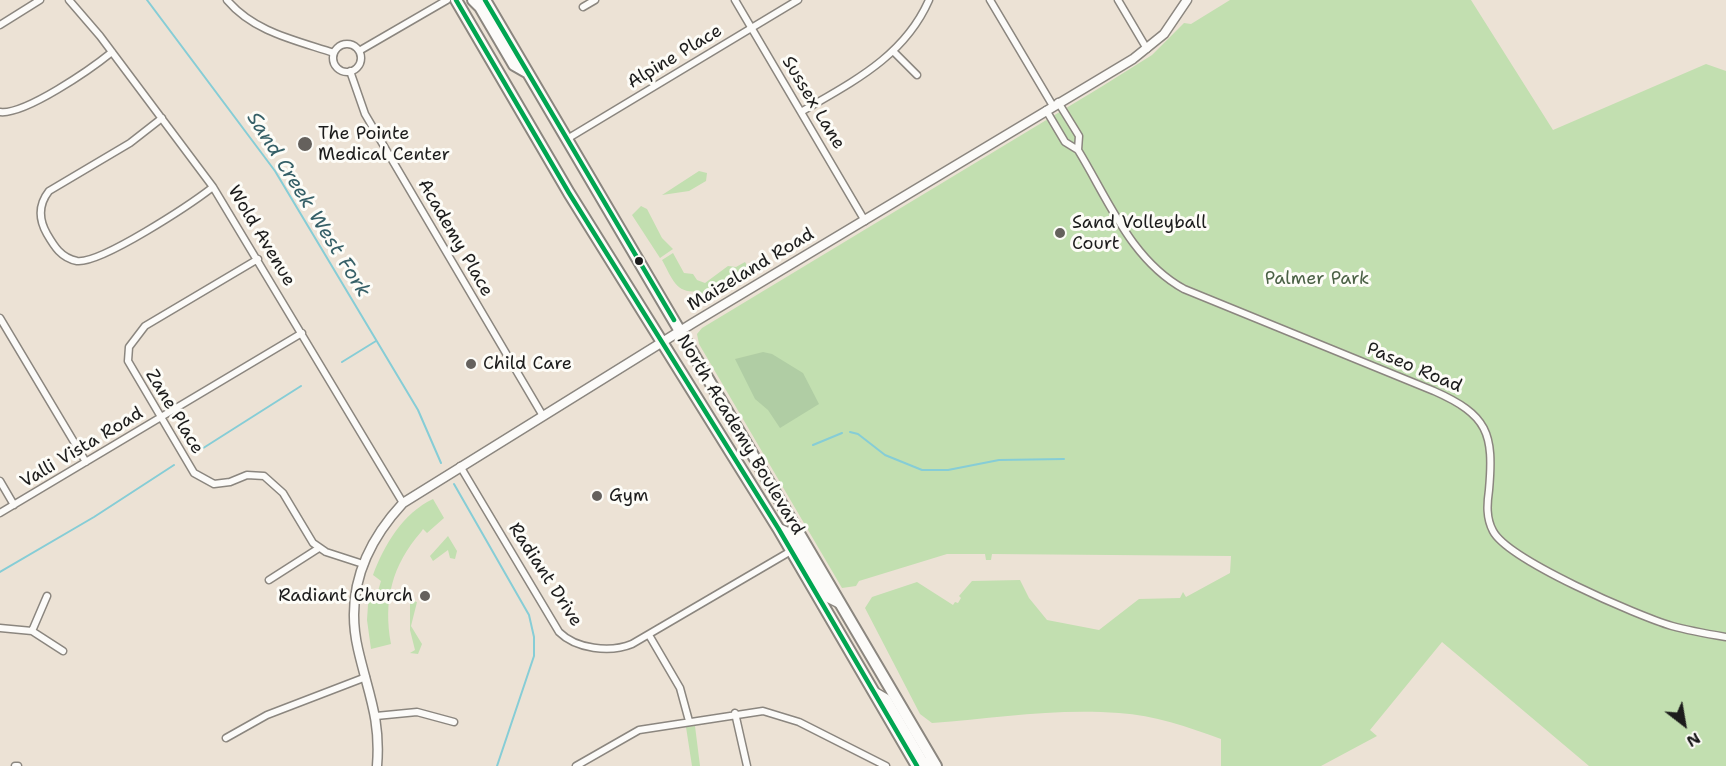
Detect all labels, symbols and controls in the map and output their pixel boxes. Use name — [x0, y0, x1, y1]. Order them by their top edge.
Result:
street label: Alpine Place — [624, 20, 726, 94]
street label: Sussex Lane — [777, 53, 849, 153]
water label: Sand Creek West Fork — [241, 108, 375, 302]
place label: The Pointe Medical Center — [318, 123, 450, 166]
marker: The Pointe Medical Center — [296, 135, 314, 153]
street label: Academy Place — [413, 175, 497, 301]
street label: Wold Avenue — [222, 182, 300, 290]
place label: Sand Volleyball Court — [1072, 212, 1207, 254]
street label: Maizeland Road — [684, 224, 818, 316]
marker: Sand Volleyball Court — [1053, 226, 1067, 240]
unlabelled marker — [633, 255, 645, 267]
park label: Palmer Park — [1265, 268, 1369, 290]
street label: North Academy Boulevard — [672, 331, 808, 539]
street label: Paseo Road — [1363, 338, 1465, 398]
place label: Child Care — [483, 353, 572, 375]
marker: Child Care — [464, 357, 478, 371]
street label: Zane Place — [140, 366, 208, 458]
street label: Valli Vista Road — [17, 403, 147, 493]
place label: Gym — [609, 485, 648, 507]
marker: Gym — [590, 489, 604, 503]
street label: Radiant Drive — [503, 519, 587, 631]
place label: Radiant Church — [278, 585, 413, 607]
marker: Radiant Church — [418, 589, 432, 603]
north arrow — [1654, 694, 1714, 754]
text: N — [1683, 728, 1704, 752]

